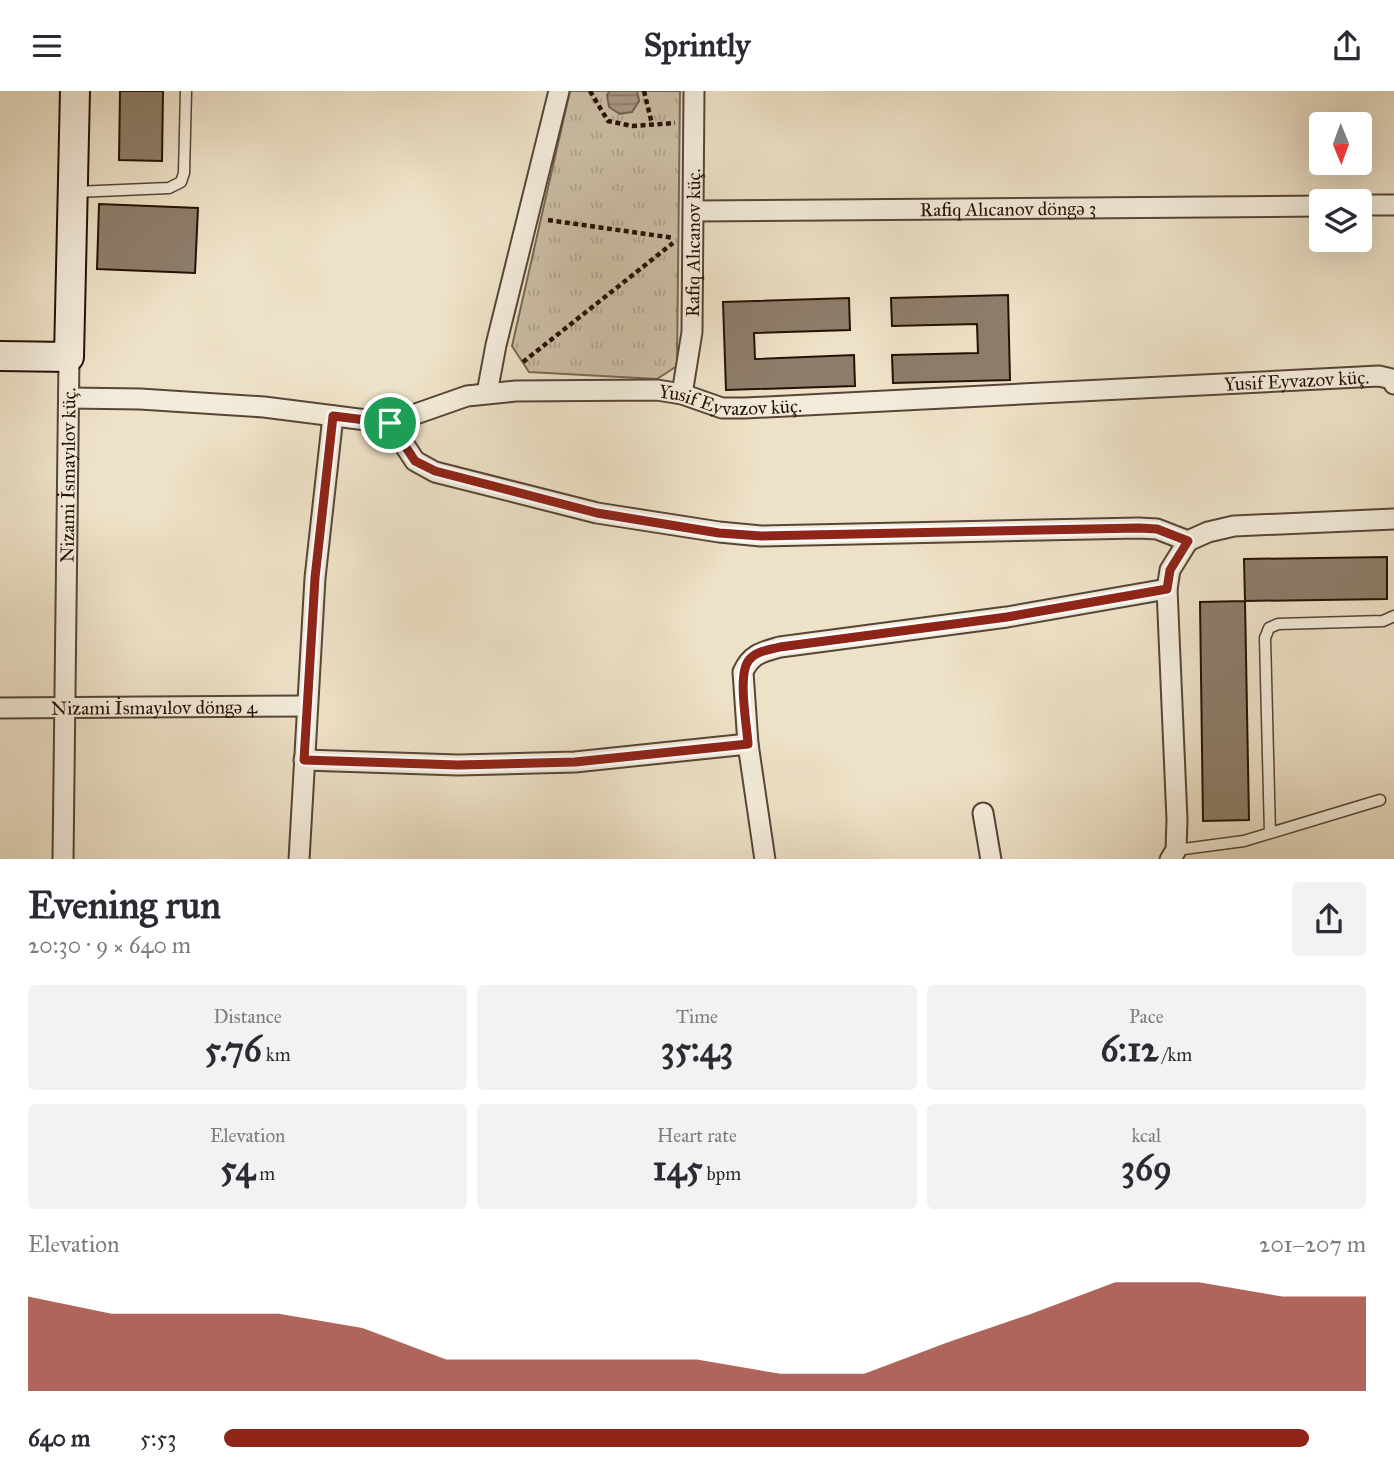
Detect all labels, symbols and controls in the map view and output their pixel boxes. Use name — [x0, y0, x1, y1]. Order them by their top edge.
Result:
text: Sprintly — [644, 26, 750, 65]
icon: menu — [28, 27, 66, 65]
icon: share — [1328, 27, 1366, 65]
north arrow — [1309, 112, 1372, 175]
map controls — [1309, 112, 1372, 252]
street label: Rafiq Alıcanov küç. — [681, 168, 705, 317]
button: layers — [1309, 189, 1372, 252]
street label: Rafiq Alıcanov döngə 3 — [920, 196, 1096, 221]
street label: Yusif Eyvazov küç. — [1223, 365, 1370, 395]
street label: Yusif Eyvazov küç. — [657, 379, 802, 420]
street label: Nizami İsmayılov küç. — [55, 387, 80, 563]
pin — [360, 393, 420, 453]
icon: arrive — [371, 404, 409, 442]
street label: Nizami İsmayılov döngə 4 — [51, 695, 257, 719]
text: Evening run — [28, 882, 221, 928]
button: share — [1292, 882, 1366, 956]
text: 20:30 · 9 × 640 m — [28, 931, 191, 959]
text: Distance — [214, 1005, 282, 1028]
text: Time — [676, 1005, 718, 1028]
text: Pace — [1129, 1005, 1164, 1028]
text: 5.76 — [205, 1028, 262, 1071]
text: 35:43 — [661, 1028, 733, 1071]
text: 6:12 — [1100, 1028, 1158, 1071]
text: km — [262, 1043, 291, 1066]
text: /km — [1158, 1043, 1192, 1066]
text: Elevation — [210, 1124, 285, 1147]
text: Heart rate — [657, 1124, 737, 1147]
text: kcal — [1131, 1124, 1161, 1147]
text: 54 — [220, 1147, 255, 1190]
text: 145 — [653, 1147, 702, 1190]
text: 369 — [1121, 1147, 1172, 1190]
text: m — [255, 1162, 275, 1185]
text: bpm — [702, 1162, 741, 1185]
text: Elevation — [28, 1230, 119, 1258]
text: 201–207 m — [1259, 1230, 1366, 1258]
text: 640 m — [28, 1424, 90, 1452]
text: 5:53 — [140, 1424, 176, 1452]

